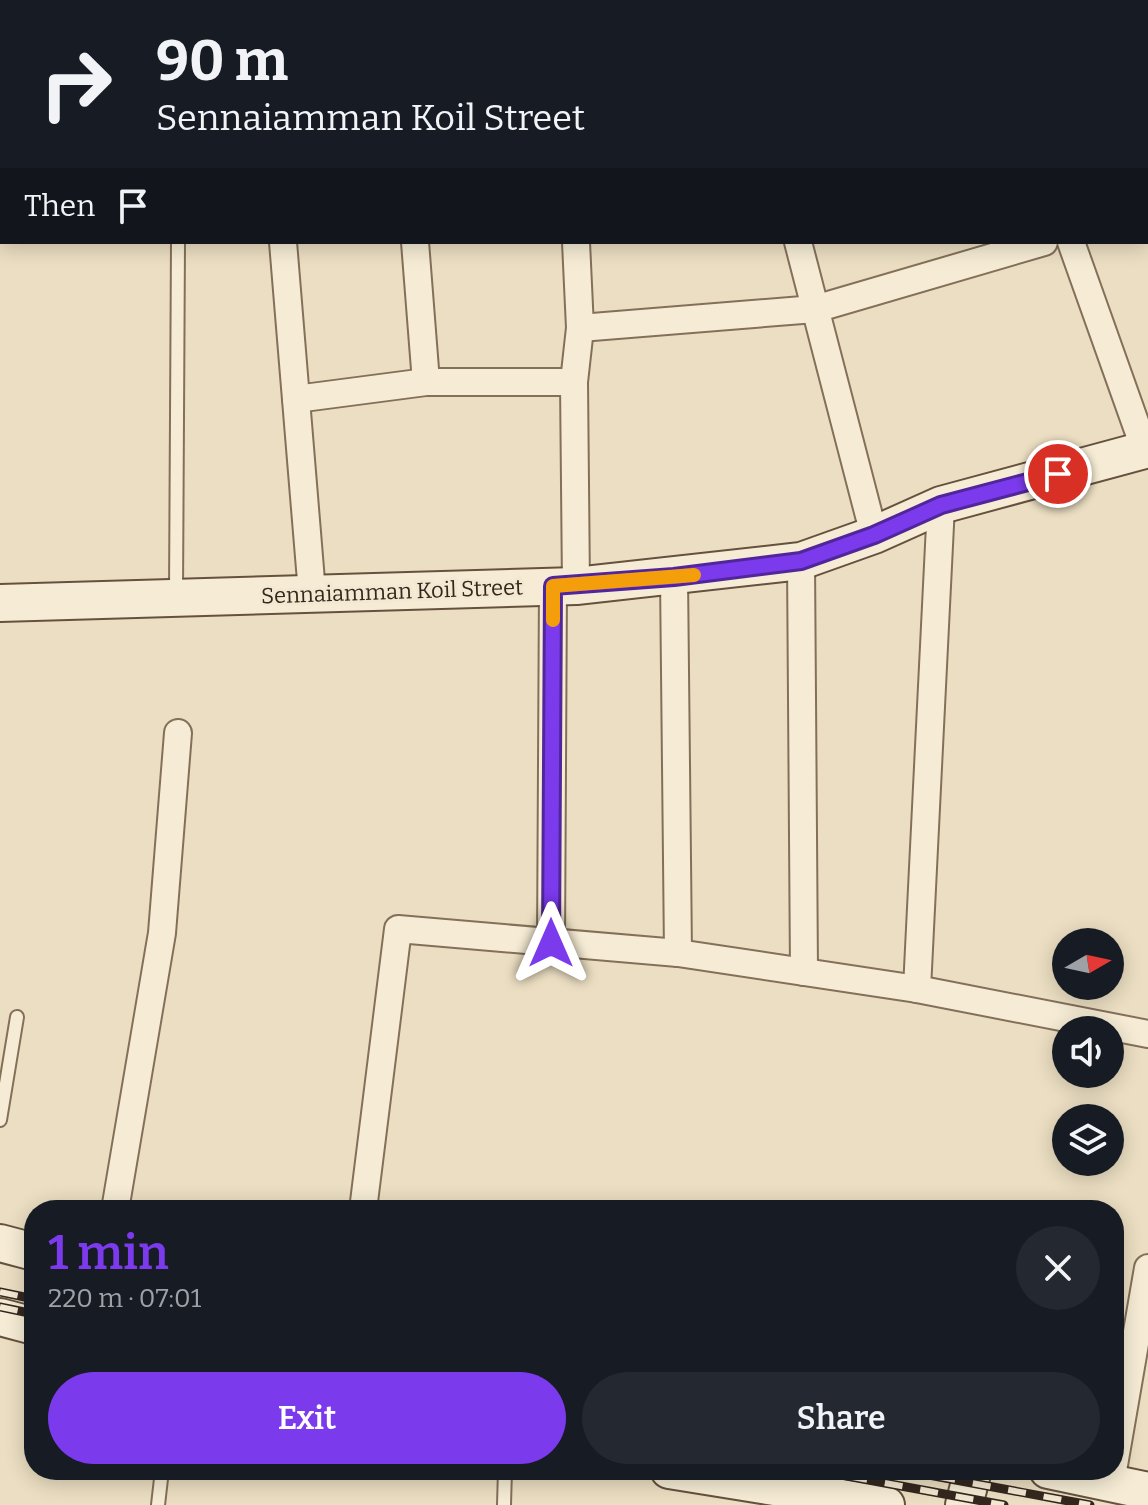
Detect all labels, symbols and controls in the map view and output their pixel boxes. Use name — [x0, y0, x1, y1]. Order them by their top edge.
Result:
text: 90 m — [156, 28, 288, 95]
icon: right — [24, 32, 128, 136]
text: Sennaiamman Koil Street — [156, 96, 585, 140]
icon: arrive — [111, 184, 155, 228]
text: Then — [24, 188, 95, 224]
pin — [1024, 440, 1092, 508]
icon: arrive — [1036, 452, 1080, 496]
street label: Sennaiamman Koil Street — [261, 573, 524, 610]
position arrow — [509, 901, 593, 985]
north arrow — [1052, 928, 1124, 1000]
map controls — [1052, 928, 1124, 1176]
button: sound — [1052, 1016, 1124, 1088]
button: layers — [1052, 1104, 1124, 1176]
text: 1 min — [48, 1224, 169, 1282]
button: close — [1016, 1226, 1100, 1310]
text: 220 m · 07:01 — [48, 1283, 201, 1314]
button: Exit — [48, 1372, 566, 1464]
button: Share — [582, 1372, 1100, 1464]

